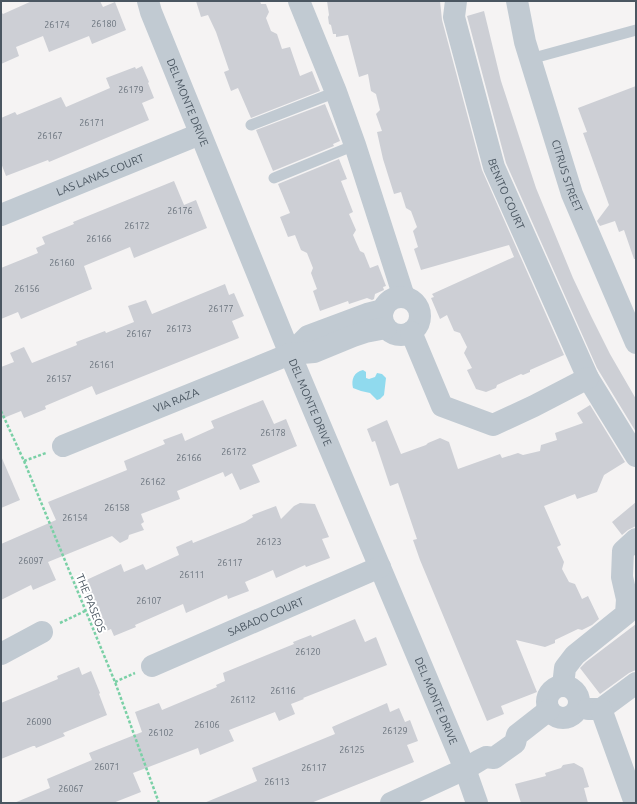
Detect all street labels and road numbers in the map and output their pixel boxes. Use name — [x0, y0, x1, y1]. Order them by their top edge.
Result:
street label: DEL MONTE DRIVE — [165, 57, 211, 148]
street label: CITRUS STREET — [550, 138, 585, 214]
street label: LAS LANAS COURT — [54, 151, 146, 198]
street label: BENITO COURT — [486, 157, 527, 231]
street label: DEL MONTE DRIVE — [287, 357, 334, 448]
street label: VIA RAZA — [152, 385, 201, 415]
street label: THE PASEOS — [74, 572, 108, 634]
street label: SABADO COURT — [226, 595, 306, 638]
street label: DEL MONTE DRIVE — [413, 655, 460, 746]

